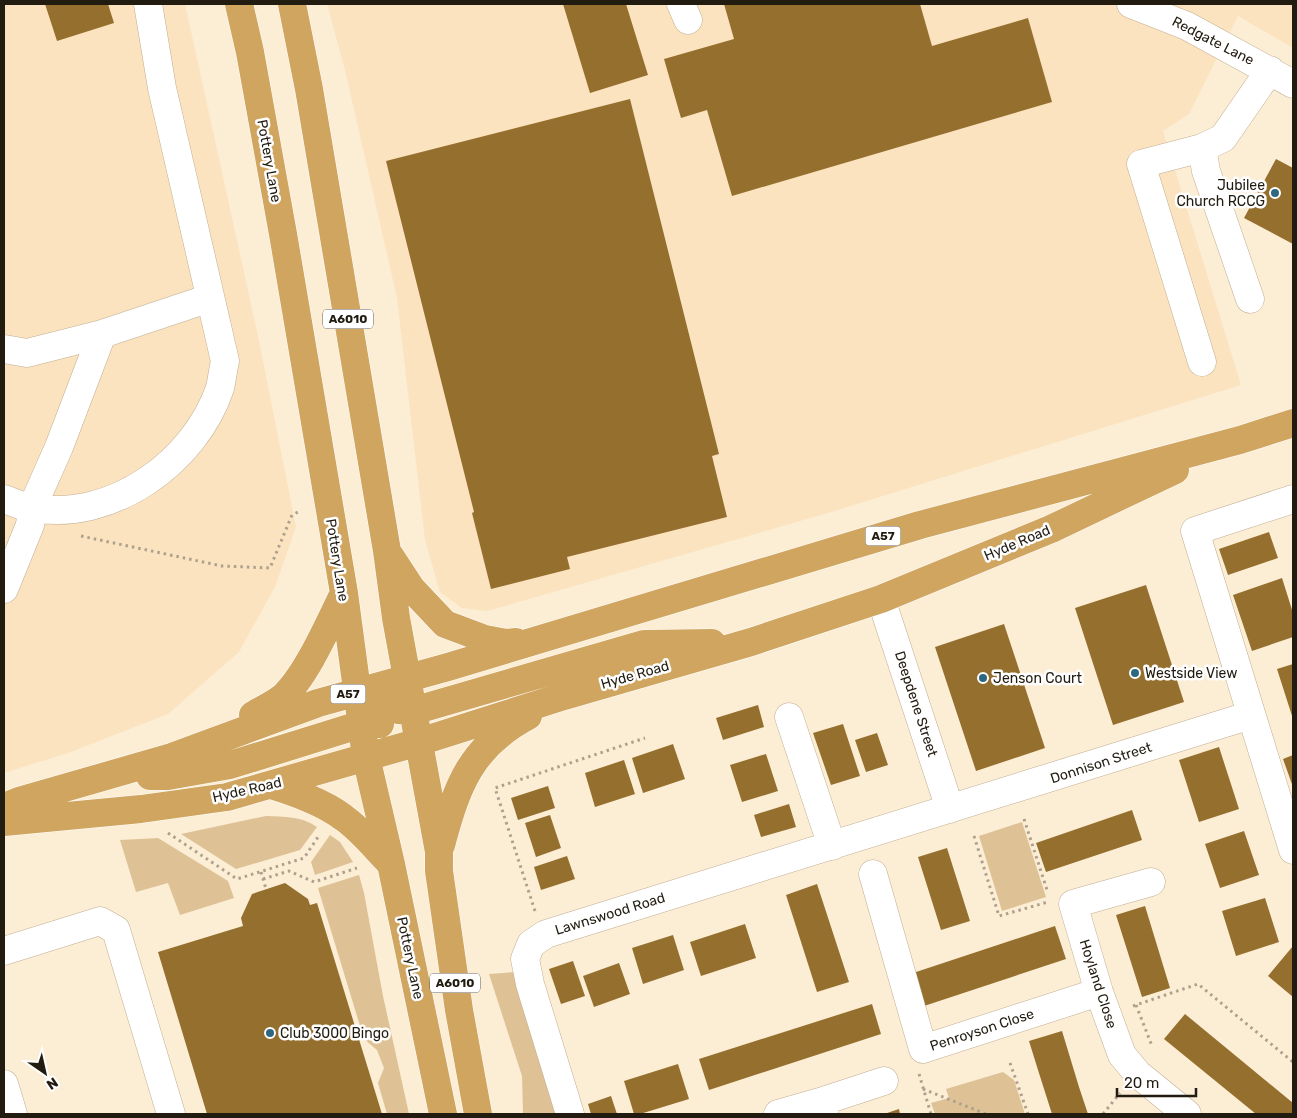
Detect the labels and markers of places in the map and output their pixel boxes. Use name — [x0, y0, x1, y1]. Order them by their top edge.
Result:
place label: Jubilee Church RCCG — [1177, 177, 1265, 210]
marker: Jubilee Church RCCG — [1269, 187, 1281, 199]
place label: Westside View — [1145, 665, 1238, 682]
marker: Westside View — [1129, 667, 1141, 679]
place label: Jenson Court — [993, 670, 1082, 687]
marker: Jenson Court — [977, 672, 989, 684]
place label: Club 3000 Bingo — [280, 1025, 389, 1042]
marker: Club 3000 Bingo — [264, 1027, 276, 1039]

